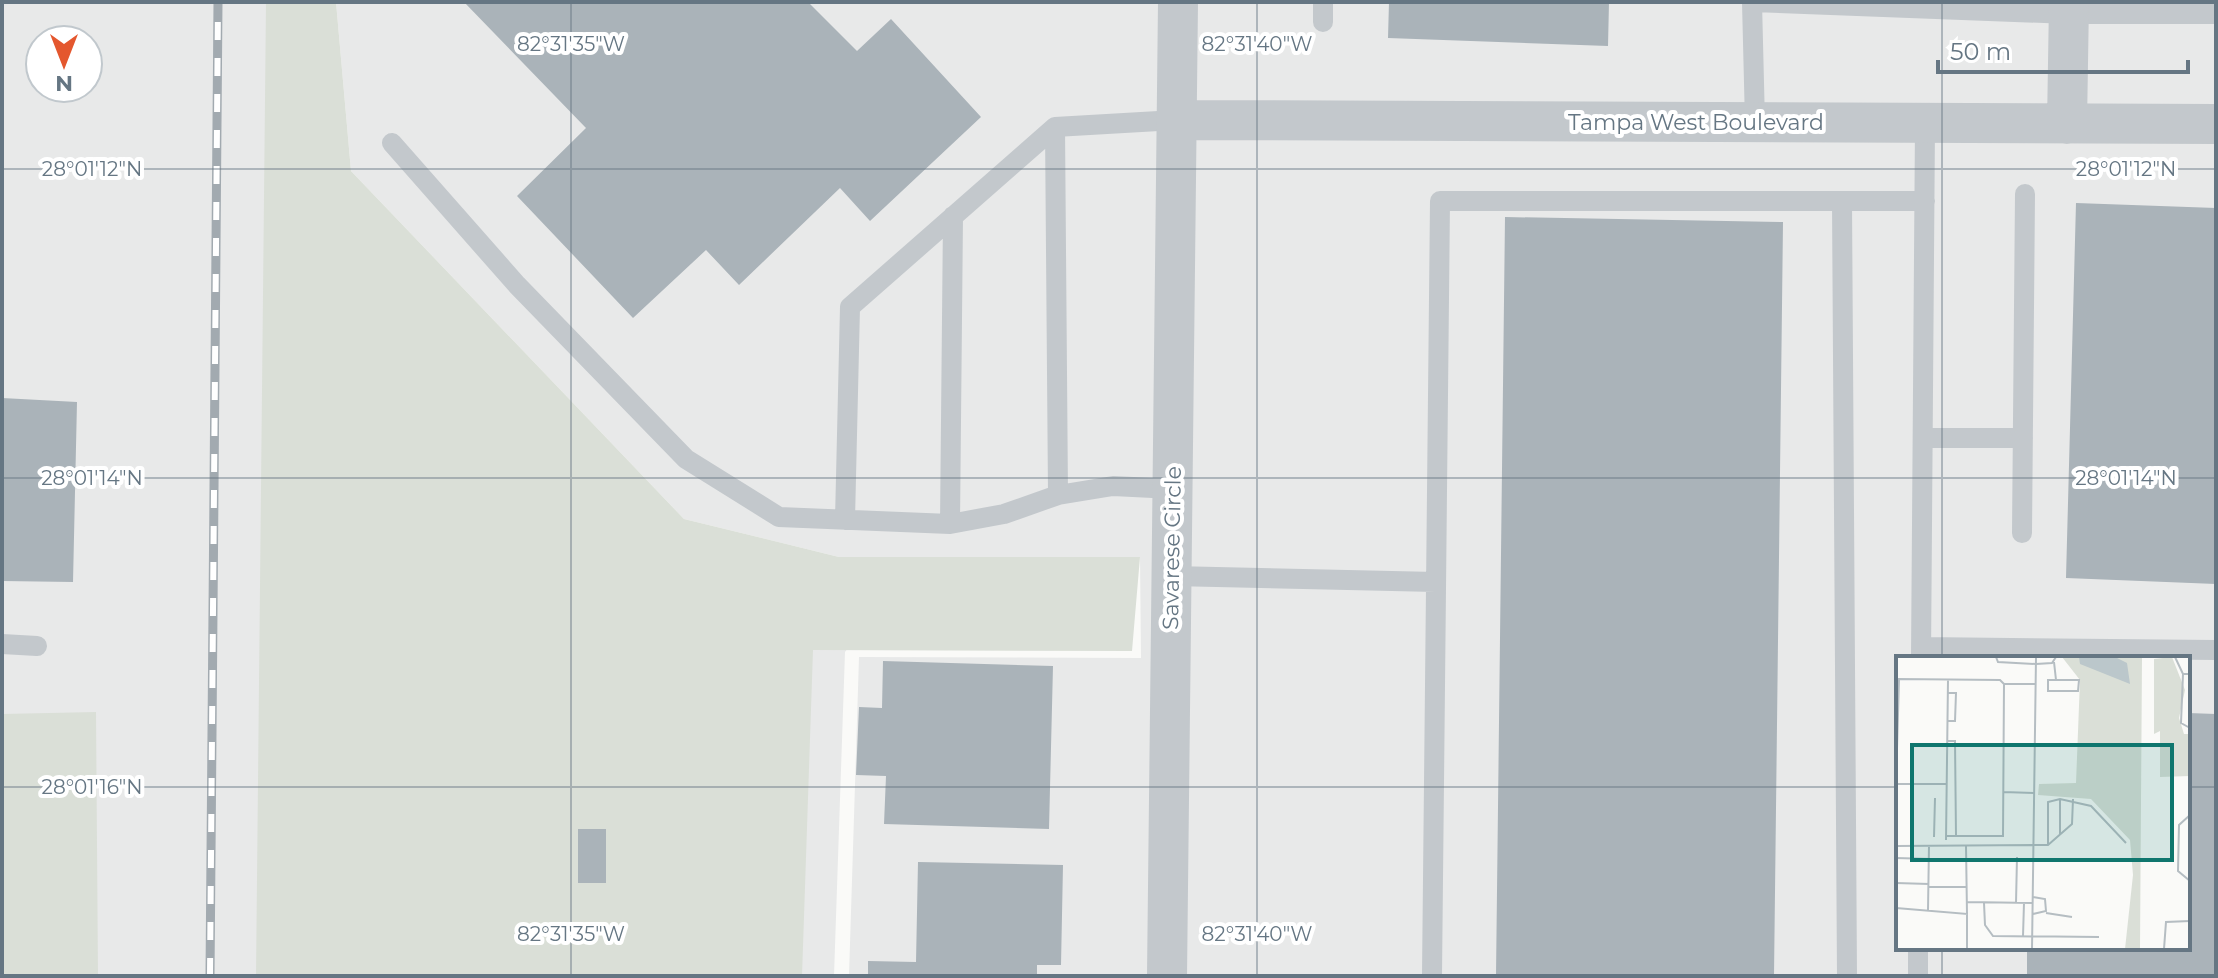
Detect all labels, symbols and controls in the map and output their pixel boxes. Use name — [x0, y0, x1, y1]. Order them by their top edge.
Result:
north arrow — [24, 24, 104, 104]
scale bar — [1938, 24, 2188, 74]
text: 82°31'35"W — [517, 32, 625, 56]
text: 82°31'40"W — [1202, 32, 1312, 56]
text: 50 m — [1950, 37, 2011, 66]
text: N — [55, 70, 73, 97]
street label: Tampa West Boulevard — [1568, 109, 1824, 136]
text: 28°01'12"N — [42, 157, 142, 181]
text: 28°01'12"N — [2076, 157, 2176, 181]
text: 28°01'14"N — [41, 466, 143, 490]
street label: Savarese Circle — [1157, 466, 1187, 630]
text: 28°01'14"N — [2075, 466, 2177, 490]
inset map — [1896, 656, 2190, 950]
text: 28°01'16"N — [42, 775, 142, 799]
text: 82°31'35"W — [517, 922, 625, 946]
text: 82°31'40"W — [1202, 922, 1312, 946]

